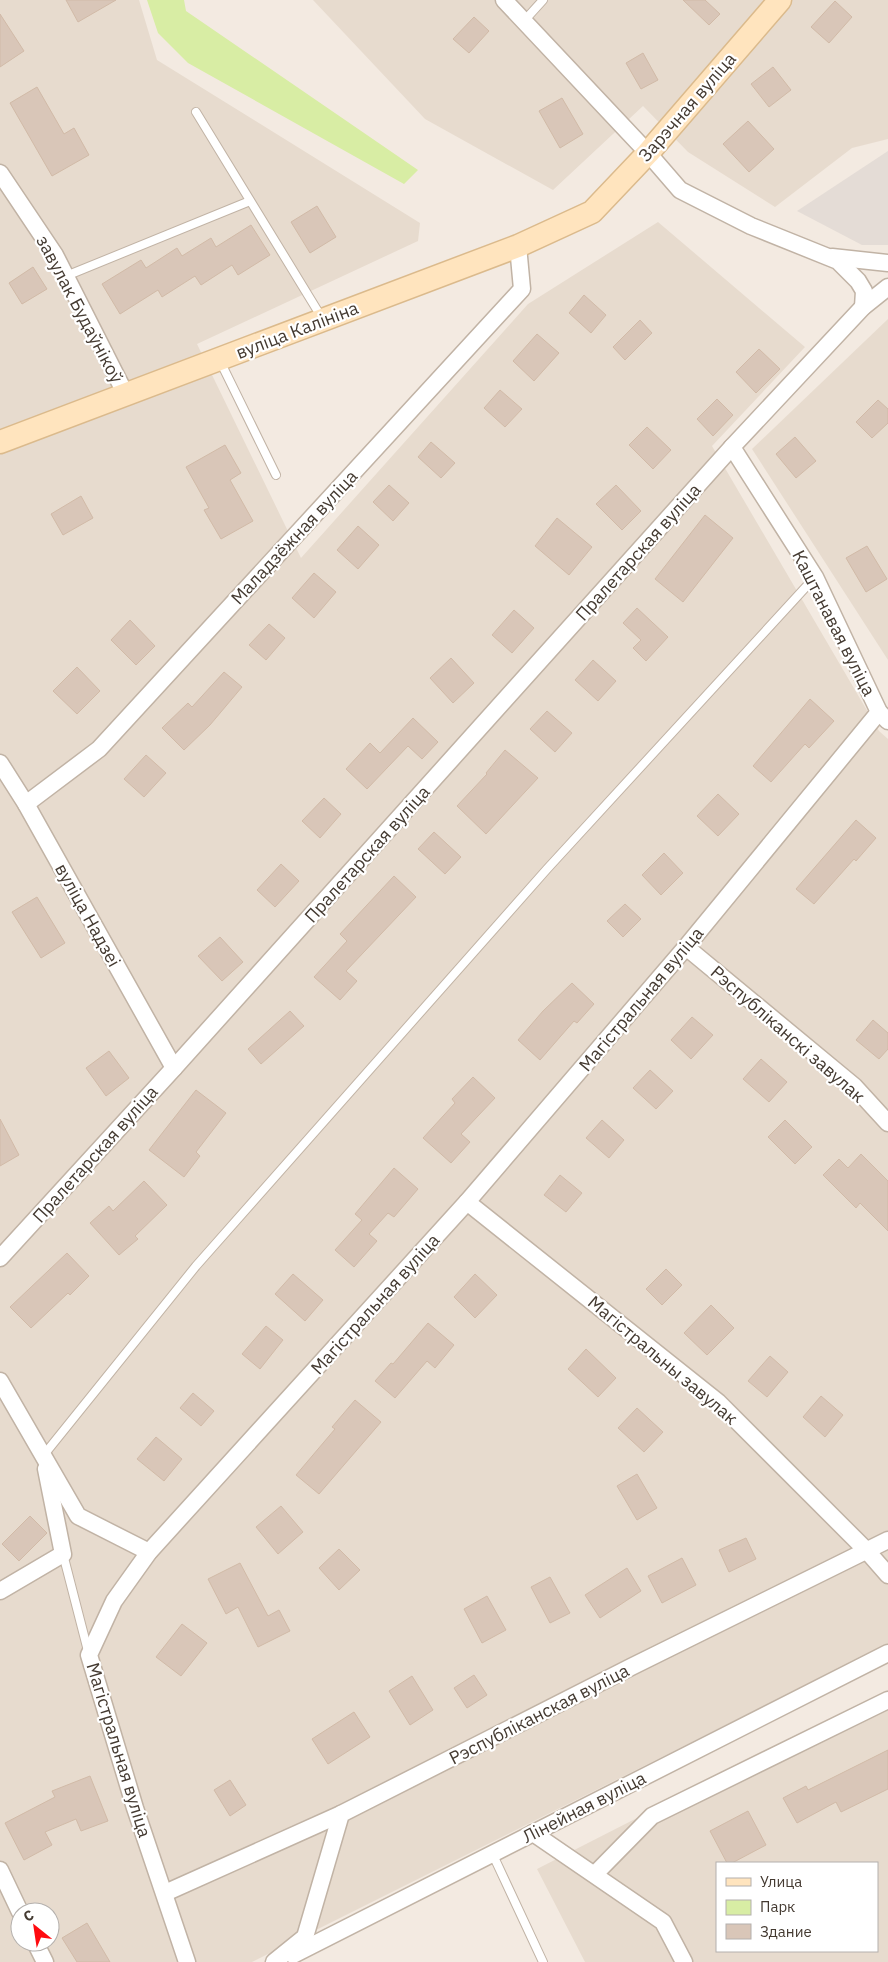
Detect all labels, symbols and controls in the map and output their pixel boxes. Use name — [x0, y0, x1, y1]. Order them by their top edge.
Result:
street label: Зарэчная вуліца — [633, 47, 741, 166]
street label: завулак Будаўнікоў — [31, 231, 129, 387]
street label: вуліца Калініна — [232, 296, 362, 364]
street label: Маладзёжная вуліца — [226, 465, 363, 609]
street label: Пралетарская вуліца — [570, 478, 706, 625]
street label: Каштанавая вуліца — [787, 546, 881, 700]
street label: Пралетарская вуліца — [299, 780, 435, 927]
street label: вуліца Надзеі — [50, 859, 126, 971]
street label: Магістральная вуліца — [574, 922, 708, 1076]
street label: Рэспубліканскі завулак — [706, 960, 870, 1108]
street label: Пралетарская вуліца — [27, 1080, 163, 1227]
street label: Магістральная вуліца — [306, 1229, 445, 1379]
street label: Магістральны завулак — [583, 1291, 743, 1429]
street label: Рэспубліканская вуліца — [445, 1658, 633, 1769]
street label: Магістральная вуліца — [81, 1660, 157, 1841]
street label: Лінейная вуліца — [518, 1766, 650, 1848]
legend — [716, 1862, 878, 1952]
text: Улица — [760, 1872, 802, 1891]
text: Парк — [760, 1897, 795, 1916]
north arrow — [10, 1902, 60, 1952]
text: С — [20, 1906, 37, 1926]
text: Здание — [760, 1922, 812, 1941]

